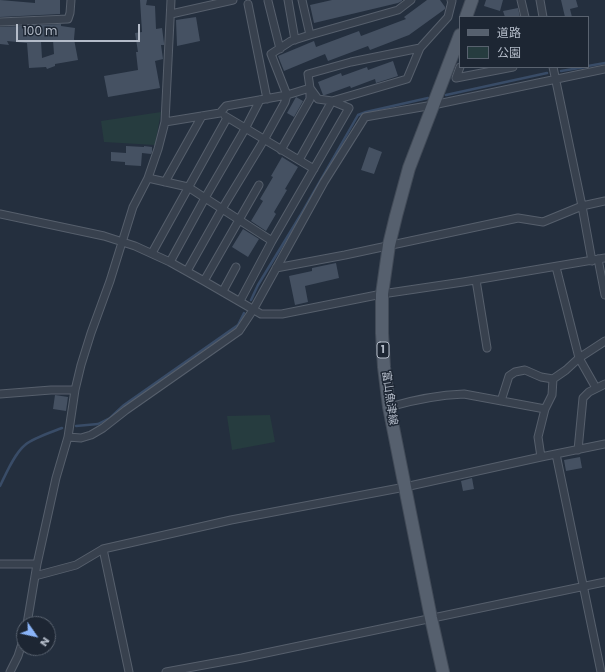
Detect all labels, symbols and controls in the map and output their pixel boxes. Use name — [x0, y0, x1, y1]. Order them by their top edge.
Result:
scale bar — [18, 16, 142, 42]
legend — [459, 16, 589, 68]
text: 100 m — [23, 22, 57, 39]
text: 道路 — [497, 24, 521, 41]
text: 公園 — [497, 44, 521, 61]
road number: 1 — [377, 342, 389, 358]
street label: 富山魚津線 — [379, 370, 399, 426]
north arrow — [16, 616, 56, 656]
text: N — [36, 634, 54, 650]

